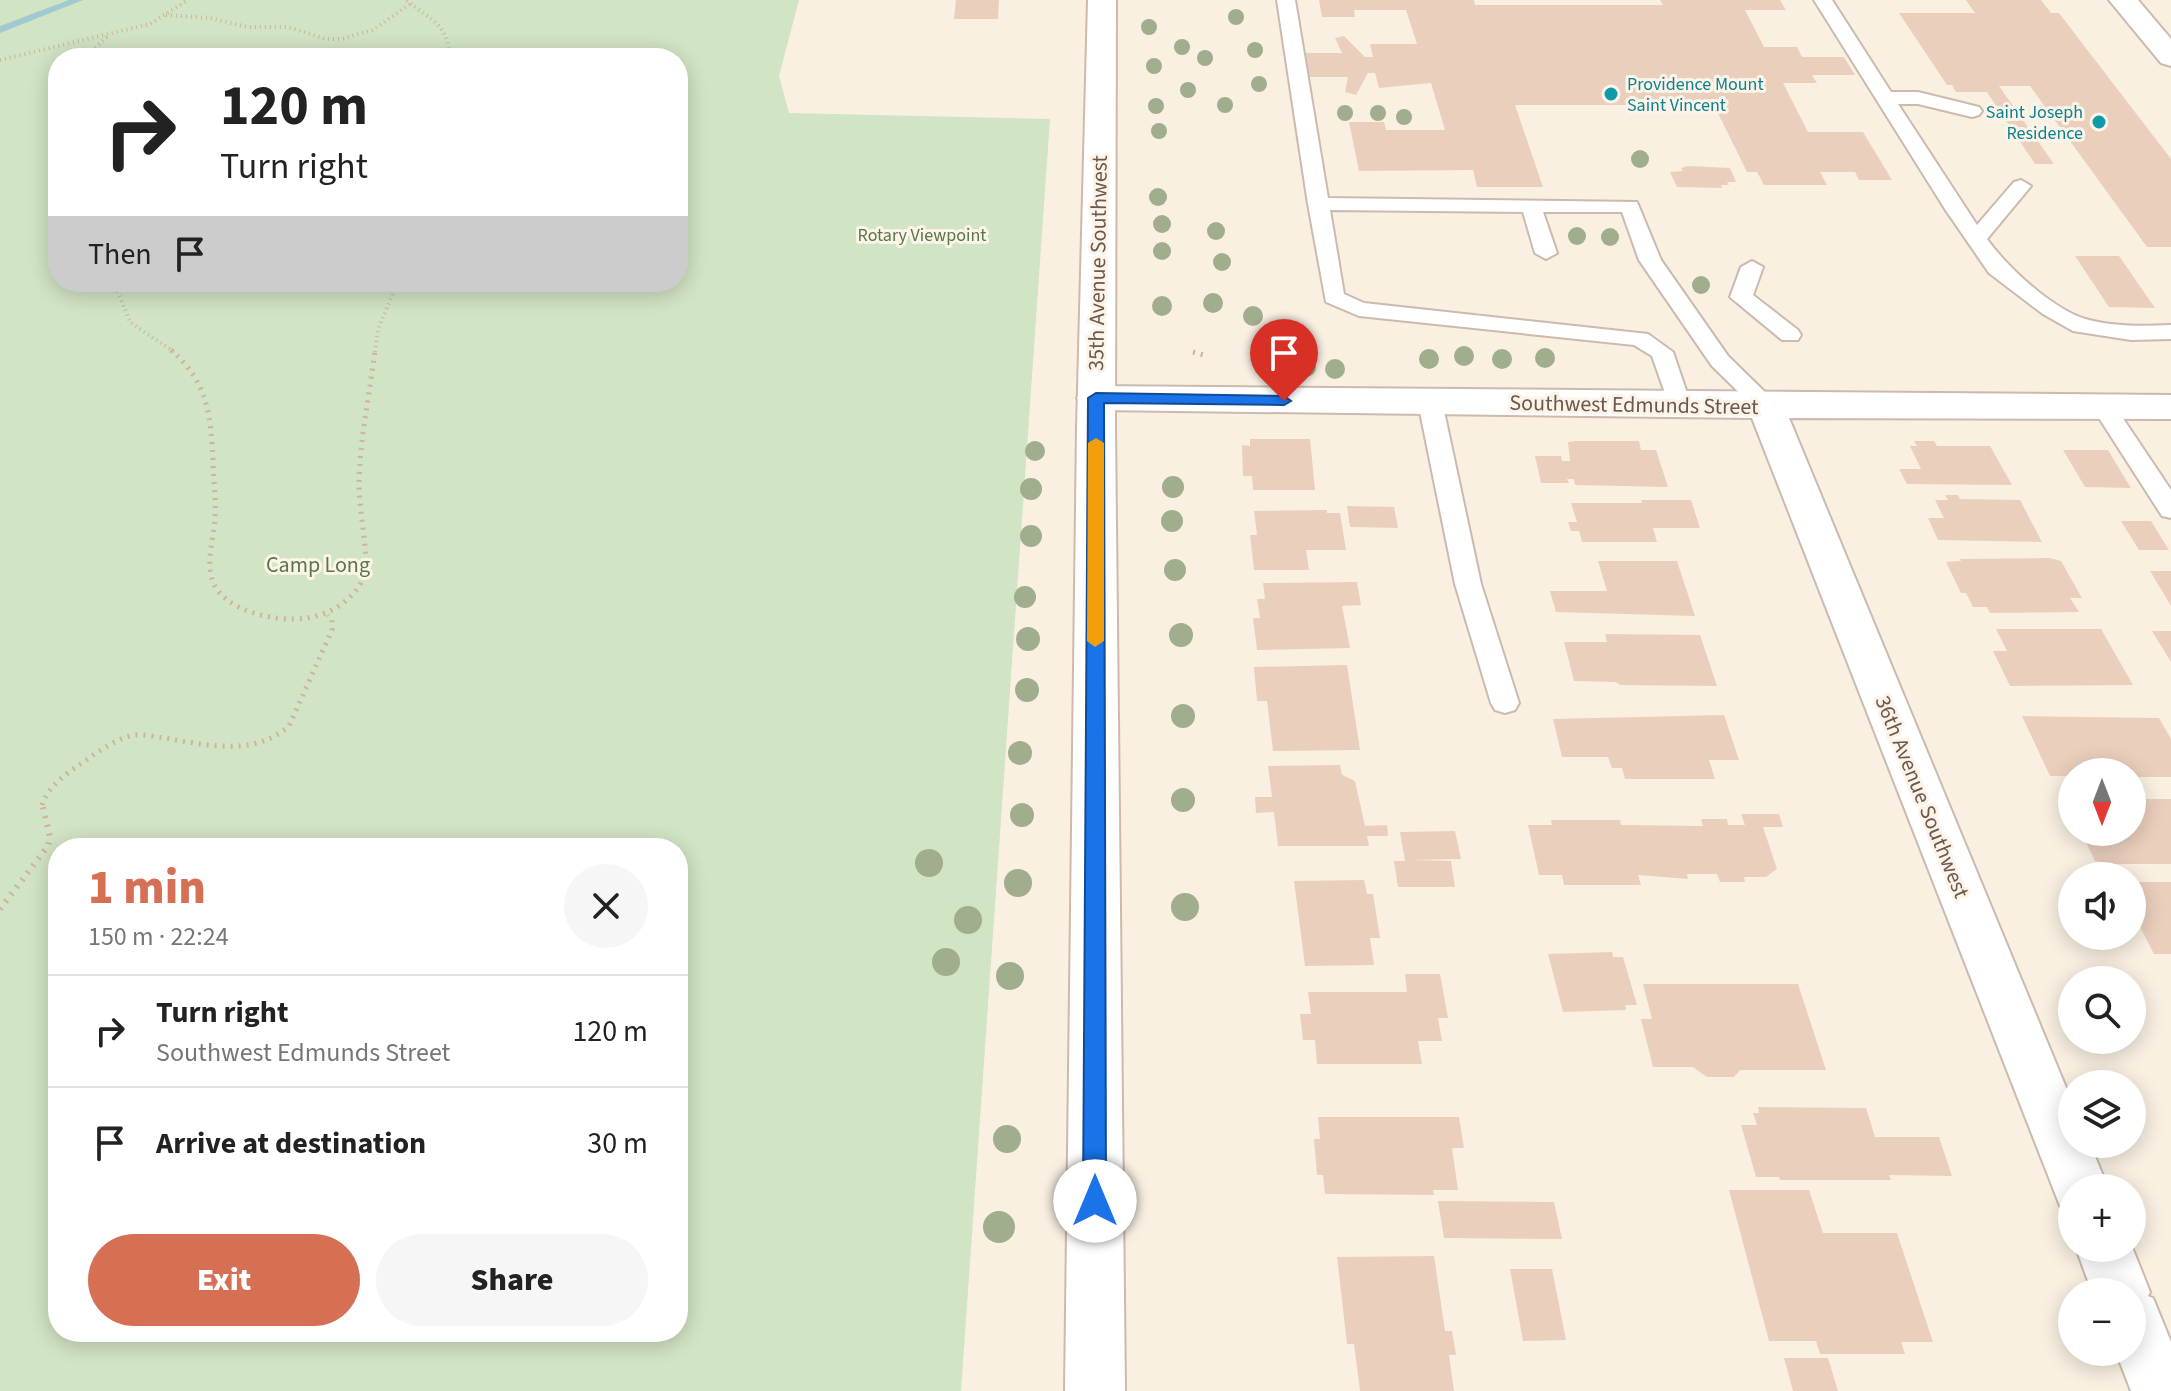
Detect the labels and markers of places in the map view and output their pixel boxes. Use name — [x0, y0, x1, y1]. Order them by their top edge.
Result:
place label: Providence Mount Saint Vincent — [1627, 72, 1763, 118]
marker: Providence Mount Saint Vincent — [1602, 85, 1620, 103]
place label: Saint Joseph Residence — [1986, 100, 2083, 146]
marker: Saint Joseph Residence — [2090, 113, 2108, 131]
pin — [1250, 319, 1318, 401]

